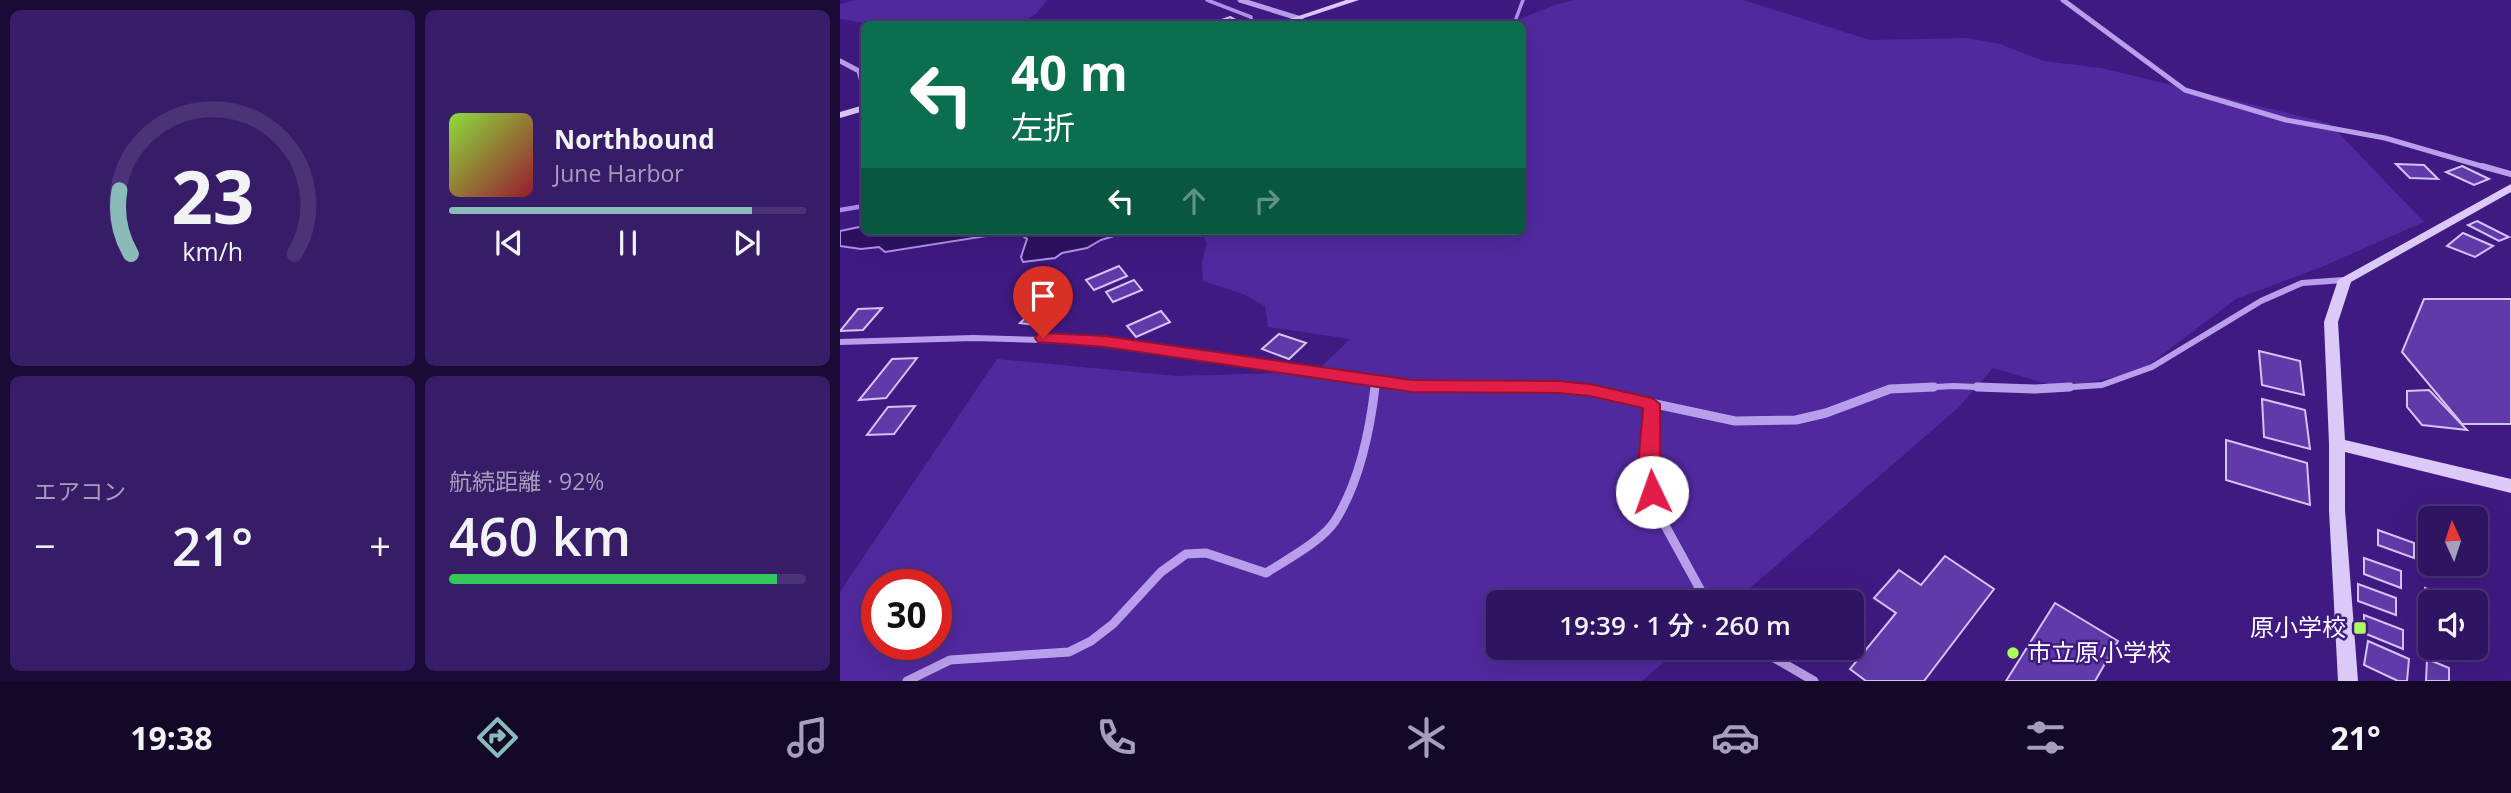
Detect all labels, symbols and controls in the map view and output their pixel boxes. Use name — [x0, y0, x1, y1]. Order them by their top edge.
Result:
text: 40 m — [1011, 39, 1128, 105]
icon: left — [896, 49, 987, 140]
text: 左折 — [1011, 105, 1075, 148]
text: Northbound — [554, 121, 715, 157]
text: 23 — [171, 146, 254, 245]
text: June Harbor — [554, 157, 684, 189]
icon: left — [1102, 182, 1140, 220]
icon: ahead — [1175, 182, 1213, 220]
icon: right — [1248, 182, 1286, 220]
icon: previous — [490, 224, 528, 262]
icon: pause — [609, 224, 647, 262]
icon: next — [728, 224, 766, 262]
text: km/h — [182, 234, 243, 268]
pin — [1013, 266, 1073, 338]
icon: arrive — [1024, 277, 1062, 315]
position arrow — [1615, 455, 1689, 529]
text: 航続距離 · 92% — [449, 465, 604, 497]
text: エアコン — [34, 475, 126, 507]
text: 460 km — [449, 500, 631, 571]
north arrow — [2418, 506, 2488, 576]
map controls — [2418, 506, 2488, 660]
text: 21° — [172, 510, 253, 581]
text: − — [34, 519, 56, 571]
text: + — [369, 519, 391, 571]
speed limit sign: 30 — [861, 569, 952, 660]
button: sound — [2418, 590, 2488, 660]
text: 19:39 · 1 分 · 260 m — [1559, 607, 1791, 643]
place label: 原小学校 — [2250, 610, 2346, 643]
marker: 原小学校 — [2352, 620, 2368, 636]
place label: 市立原小学校 — [2027, 635, 2171, 668]
marker: 市立原小学校 — [2005, 645, 2021, 661]
icon: directions — [473, 713, 522, 762]
icon: music — [783, 713, 832, 762]
icon: phone — [1092, 713, 1141, 762]
icon: climate — [1402, 713, 1451, 762]
icon: car — [1711, 713, 1760, 762]
icon: filters — [2021, 713, 2070, 762]
text: 19:38 — [130, 716, 213, 759]
text: 21° — [2330, 716, 2381, 759]

